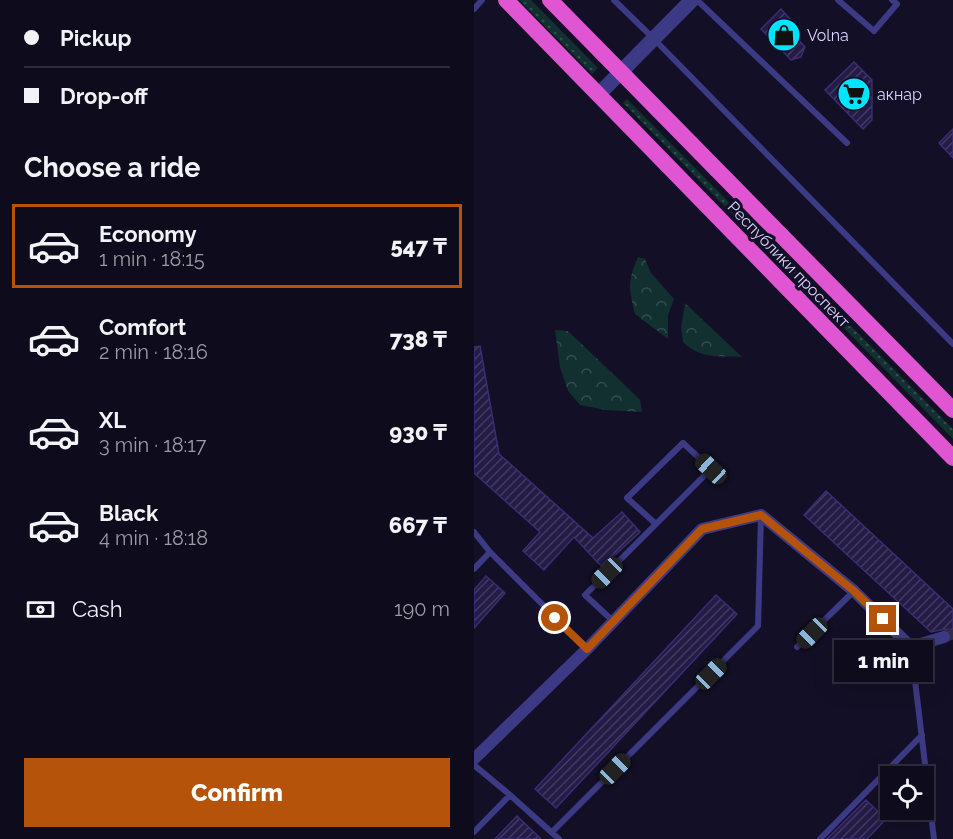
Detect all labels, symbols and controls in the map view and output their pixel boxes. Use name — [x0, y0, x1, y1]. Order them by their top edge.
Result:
shop icon: Volna — [766, 17, 802, 53]
text: Pickup — [60, 25, 132, 51]
place label: Volna — [807, 26, 849, 45]
supermarket icon: акнар — [836, 76, 872, 112]
text: Drop-off — [60, 83, 148, 109]
place label: акнар — [877, 85, 922, 104]
text: Choose a ride — [24, 152, 200, 183]
street label: Республики проспект — [724, 197, 854, 332]
icon: car — [27, 219, 81, 273]
text: Economy — [99, 221, 197, 247]
text: 547 ₸ — [391, 233, 447, 259]
text: 1 min · 18:15 — [99, 247, 205, 271]
icon: car — [27, 312, 81, 366]
text: Comfort — [99, 314, 186, 340]
text: 738 ₸ — [390, 326, 447, 352]
text: 2 min · 18:16 — [99, 340, 208, 364]
icon: car — [27, 405, 81, 459]
text: XL — [99, 407, 126, 433]
text: 930 ₸ — [389, 419, 447, 445]
text: 3 min · 18:17 — [99, 433, 207, 457]
car — [692, 450, 730, 488]
icon: car — [27, 498, 81, 552]
text: Black — [99, 500, 158, 526]
text: 667 ₸ — [389, 512, 447, 538]
text: 4 min · 18:18 — [99, 526, 208, 550]
car — [588, 554, 626, 592]
icon: cash — [24, 593, 57, 626]
text: Cash — [72, 596, 123, 622]
text: 190 m — [394, 597, 450, 621]
route start — [541, 604, 568, 631]
route end — [869, 605, 896, 632]
car — [793, 614, 831, 652]
callout: 1 min — [834, 640, 932, 682]
text: 1 min — [858, 649, 909, 673]
car — [692, 655, 730, 693]
car — [596, 750, 634, 788]
button: Confirm — [24, 758, 450, 827]
map controls — [880, 766, 934, 820]
button: locate — [880, 766, 934, 820]

